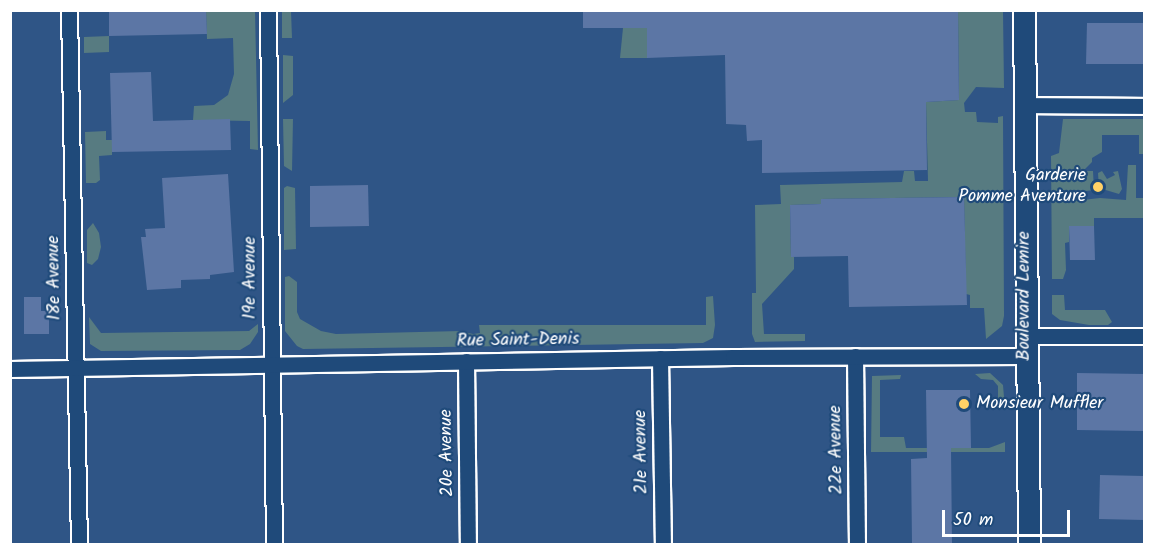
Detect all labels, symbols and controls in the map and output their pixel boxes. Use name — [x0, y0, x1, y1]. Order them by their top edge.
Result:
place label: Garderie Pomme Aventure — [958, 166, 1086, 208]
marker: Garderie Pomme Aventure — [1091, 180, 1105, 194]
street label: Boulevard Lemire — [1014, 231, 1036, 361]
street label: 18e Avenue — [43, 235, 67, 321]
street label: 19e Avenue — [240, 237, 262, 319]
street label: Rue Saint-Denis — [456, 329, 580, 353]
place label: Monsieur Muffler — [976, 393, 1103, 415]
marker: Monsieur Muffler — [957, 397, 971, 411]
street label: 22e Avenue — [825, 405, 849, 495]
street label: 20e Avenue — [436, 409, 460, 497]
street label: 21e Avenue — [630, 410, 654, 494]
scale bar — [945, 498, 1072, 536]
text: 50 m — [953, 506, 993, 535]

